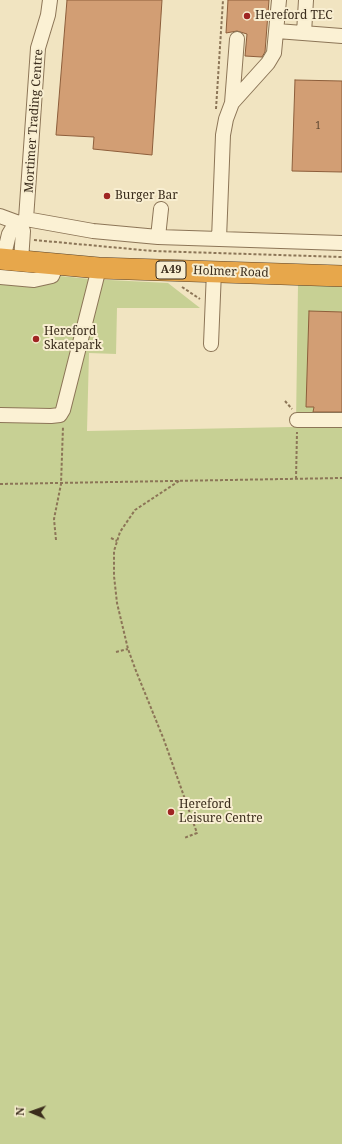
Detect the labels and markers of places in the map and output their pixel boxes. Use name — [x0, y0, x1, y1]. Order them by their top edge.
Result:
place label: Hereford TEC — [255, 9, 333, 23]
marker: Hereford TEC — [242, 11, 252, 21]
place label: Burger Bar — [115, 189, 178, 203]
marker: Burger Bar — [102, 191, 112, 201]
place label: Hereford Skatepark — [44, 325, 102, 353]
marker: Hereford Skatepark — [31, 334, 41, 344]
place label: Hereford Leisure Centre — [179, 798, 263, 826]
marker: Hereford Leisure Centre — [166, 807, 176, 817]

